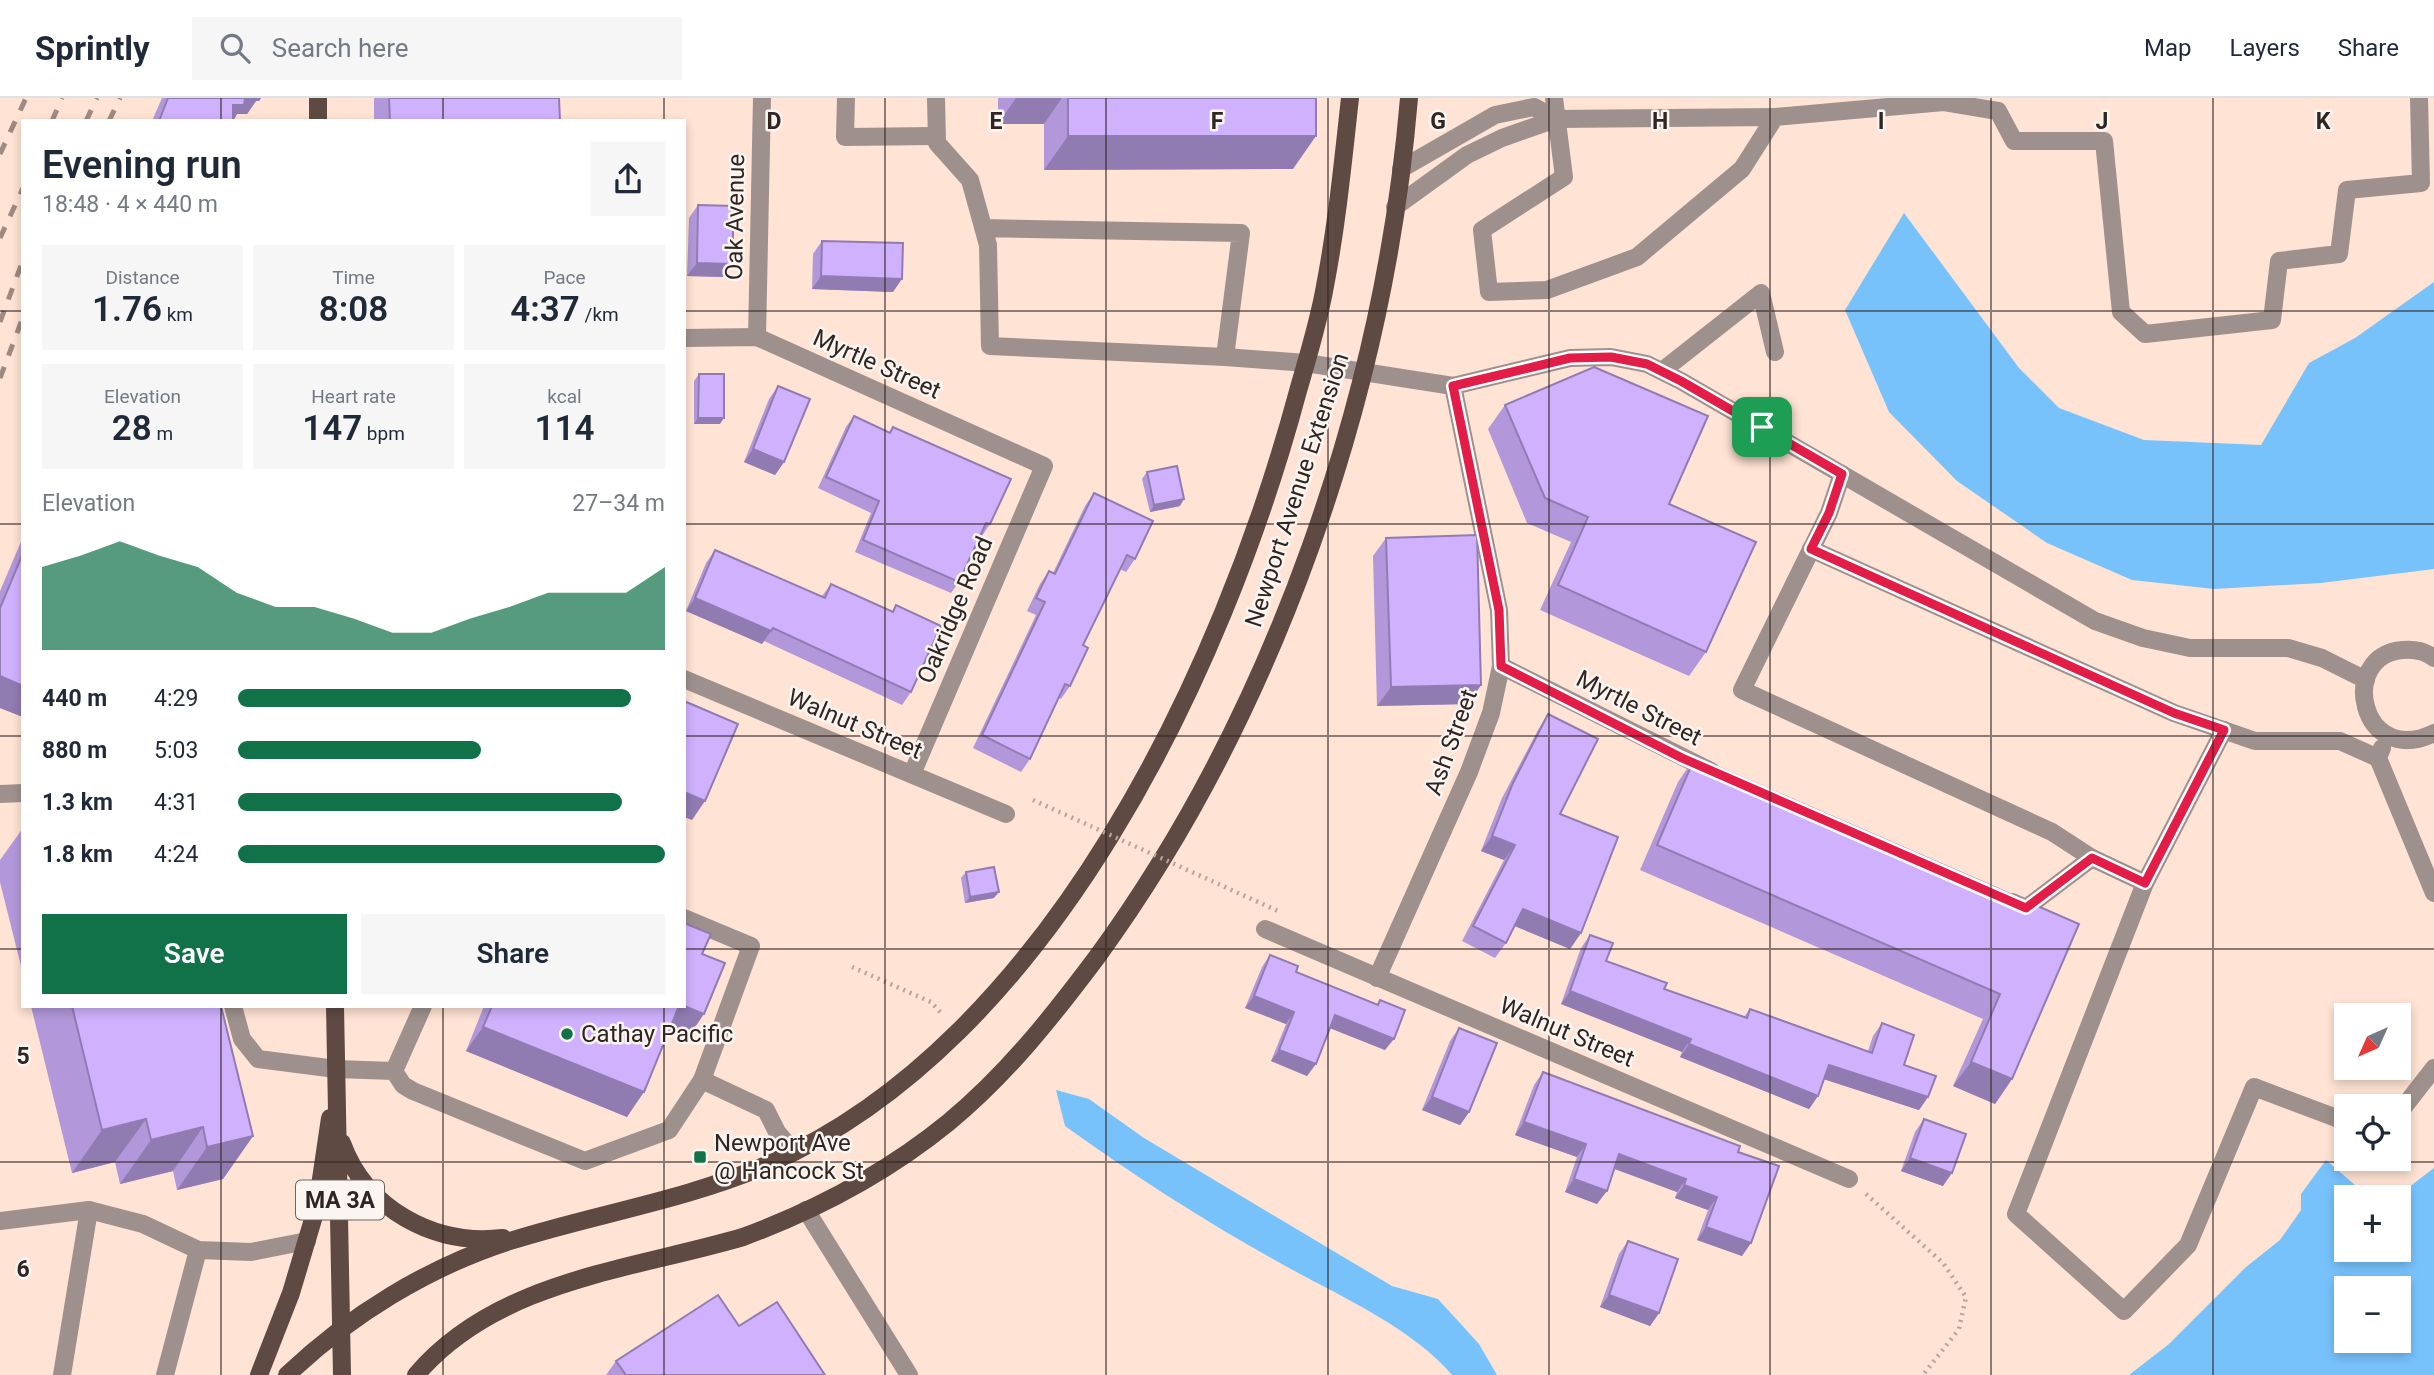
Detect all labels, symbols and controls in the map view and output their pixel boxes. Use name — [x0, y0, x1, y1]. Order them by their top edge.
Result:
search box — [192, 17, 682, 80]
text: Sprintly — [35, 29, 150, 68]
icon: search — [216, 29, 254, 67]
text: Search here — [272, 33, 409, 63]
text: Map — [2144, 34, 2192, 62]
text: Layers — [2230, 34, 2300, 62]
text: Share — [2338, 34, 2399, 62]
text: D — [767, 108, 781, 135]
text: E — [990, 108, 1003, 135]
text: F — [1211, 108, 1224, 135]
text: G — [1430, 108, 1446, 135]
text: H — [1652, 108, 1668, 135]
text: I — [1878, 108, 1884, 135]
text: J — [2096, 108, 2108, 135]
text: K — [2316, 108, 2331, 135]
button: share — [591, 142, 665, 216]
text: Evening run — [42, 143, 242, 187]
street label: Oak Avenue — [720, 154, 750, 280]
text: 18:48 · 4 × 440 m — [42, 191, 218, 218]
text: Distance — [106, 266, 179, 289]
text: Time — [332, 266, 375, 289]
text: Pace — [543, 266, 586, 289]
text: 1.76 — [92, 289, 162, 330]
text: 8:08 — [319, 289, 388, 330]
text: 4:37 — [510, 289, 580, 330]
text: km — [162, 303, 193, 326]
text: /km — [580, 303, 619, 326]
street label: Myrtle Street — [809, 323, 945, 405]
street label: Newport Avenue Extension — [1239, 349, 1355, 631]
text: Elevation — [104, 385, 181, 408]
text: Heart rate — [311, 385, 396, 408]
text: kcal — [547, 385, 582, 408]
pin — [1732, 397, 1792, 457]
text: 28 — [112, 408, 152, 449]
text: 147 — [302, 408, 362, 449]
text: 114 — [535, 408, 595, 449]
icon: arrive — [1743, 408, 1781, 446]
text: m — [152, 422, 173, 445]
text: bpm — [362, 422, 405, 445]
text: Elevation — [42, 490, 135, 517]
text: 27–34 m — [572, 490, 665, 517]
street label: Oakridge Road — [912, 533, 998, 687]
street label: Myrtle Street — [1572, 664, 1706, 752]
street label: Walnut Street — [784, 683, 927, 765]
text: 440 m — [42, 685, 107, 712]
text: 4:29 — [154, 685, 198, 712]
street label: Ash Street — [1419, 685, 1483, 799]
text: 880 m — [42, 737, 107, 764]
text: 5:03 — [154, 737, 198, 764]
text: 1.3 km — [42, 789, 113, 816]
text: 4:31 — [154, 789, 198, 816]
text: 1.8 km — [42, 841, 113, 868]
text: 4:24 — [154, 841, 198, 868]
button: Save — [42, 914, 347, 994]
button: Share — [361, 914, 665, 994]
street label: Walnut Street — [1496, 991, 1639, 1073]
north arrow — [2334, 1003, 2412, 1080]
map controls — [2334, 1003, 2411, 1353]
place label: Cathay Pacific — [581, 1020, 733, 1048]
marker: Cathay Pacific — [559, 1026, 575, 1042]
text: 5 — [16, 1043, 30, 1070]
button: locate — [2334, 1094, 2411, 1171]
place label: Newport Ave @ Hancock St — [714, 1129, 864, 1185]
marker: Newport Ave @ Hancock St — [692, 1149, 708, 1165]
road number: MA 3A — [296, 1180, 384, 1219]
button: + — [2334, 1185, 2411, 1262]
text: 6 — [16, 1256, 30, 1283]
button: − — [2334, 1276, 2411, 1353]

